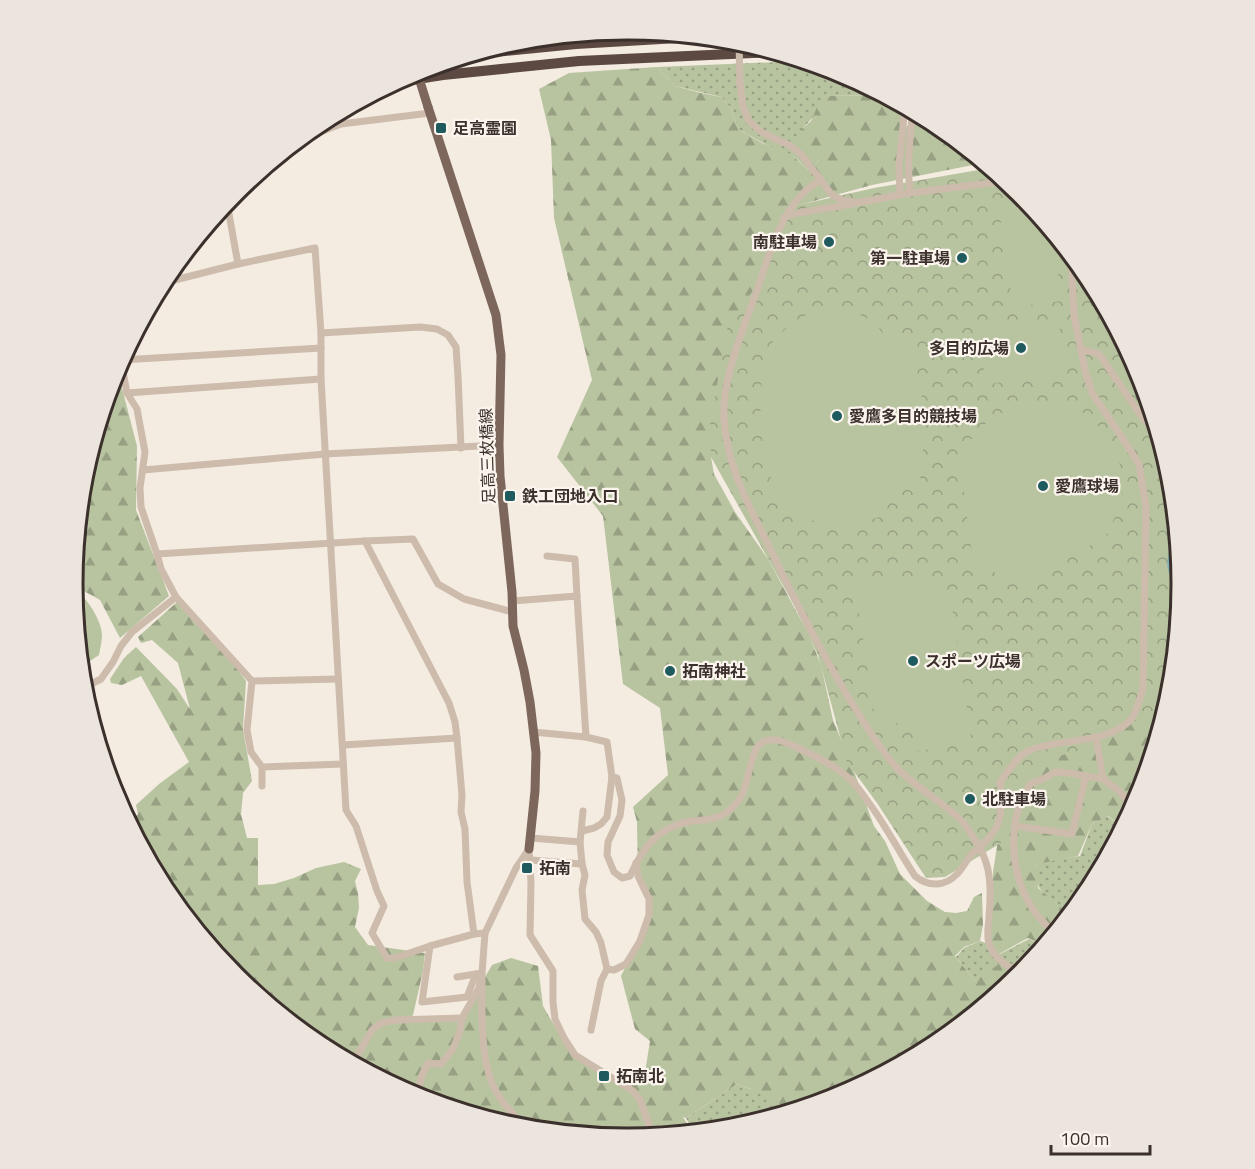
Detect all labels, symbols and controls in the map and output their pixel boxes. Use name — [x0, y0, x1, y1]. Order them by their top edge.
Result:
place label: 足高霊園 — [453, 116, 517, 140]
marker: 足高霊園 — [434, 121, 448, 135]
place label: 南駐車場 — [753, 230, 817, 254]
marker: 南駐車場 — [822, 235, 836, 249]
place label: 第一駐車場 — [870, 246, 950, 270]
marker: 第一駐車場 — [955, 251, 969, 265]
place label: 多目的広場 — [929, 336, 1009, 360]
marker: 多目的広場 — [1014, 341, 1028, 355]
place label: 愛鷹多目的競技場 — [849, 404, 977, 428]
street label: 足高三枚橋線 — [473, 408, 501, 504]
marker: 愛鷹多目的競技場 — [830, 409, 844, 423]
place label: 愛鷹球場 — [1055, 474, 1119, 498]
marker: 愛鷹球場 — [1036, 479, 1050, 493]
place label: 鉄工団地入口 — [522, 484, 618, 508]
marker: 鉄工団地入口 — [503, 489, 517, 503]
place label: スポーツ広場 — [925, 649, 1021, 673]
marker: スポーツ広場 — [906, 654, 920, 668]
place label: 拓南神社 — [682, 659, 746, 683]
marker: 拓南神社 — [663, 664, 677, 678]
place label: 北駐車場 — [982, 787, 1046, 811]
marker: 北駐車場 — [963, 792, 977, 806]
place label: 拓南 — [539, 856, 571, 880]
marker: 拓南 — [520, 861, 534, 875]
place label: 拓南北 — [616, 1064, 664, 1088]
marker: 拓南北 — [597, 1069, 611, 1083]
scale bar — [1051, 1118, 1150, 1156]
text: 100 m — [1060, 1125, 1109, 1152]

